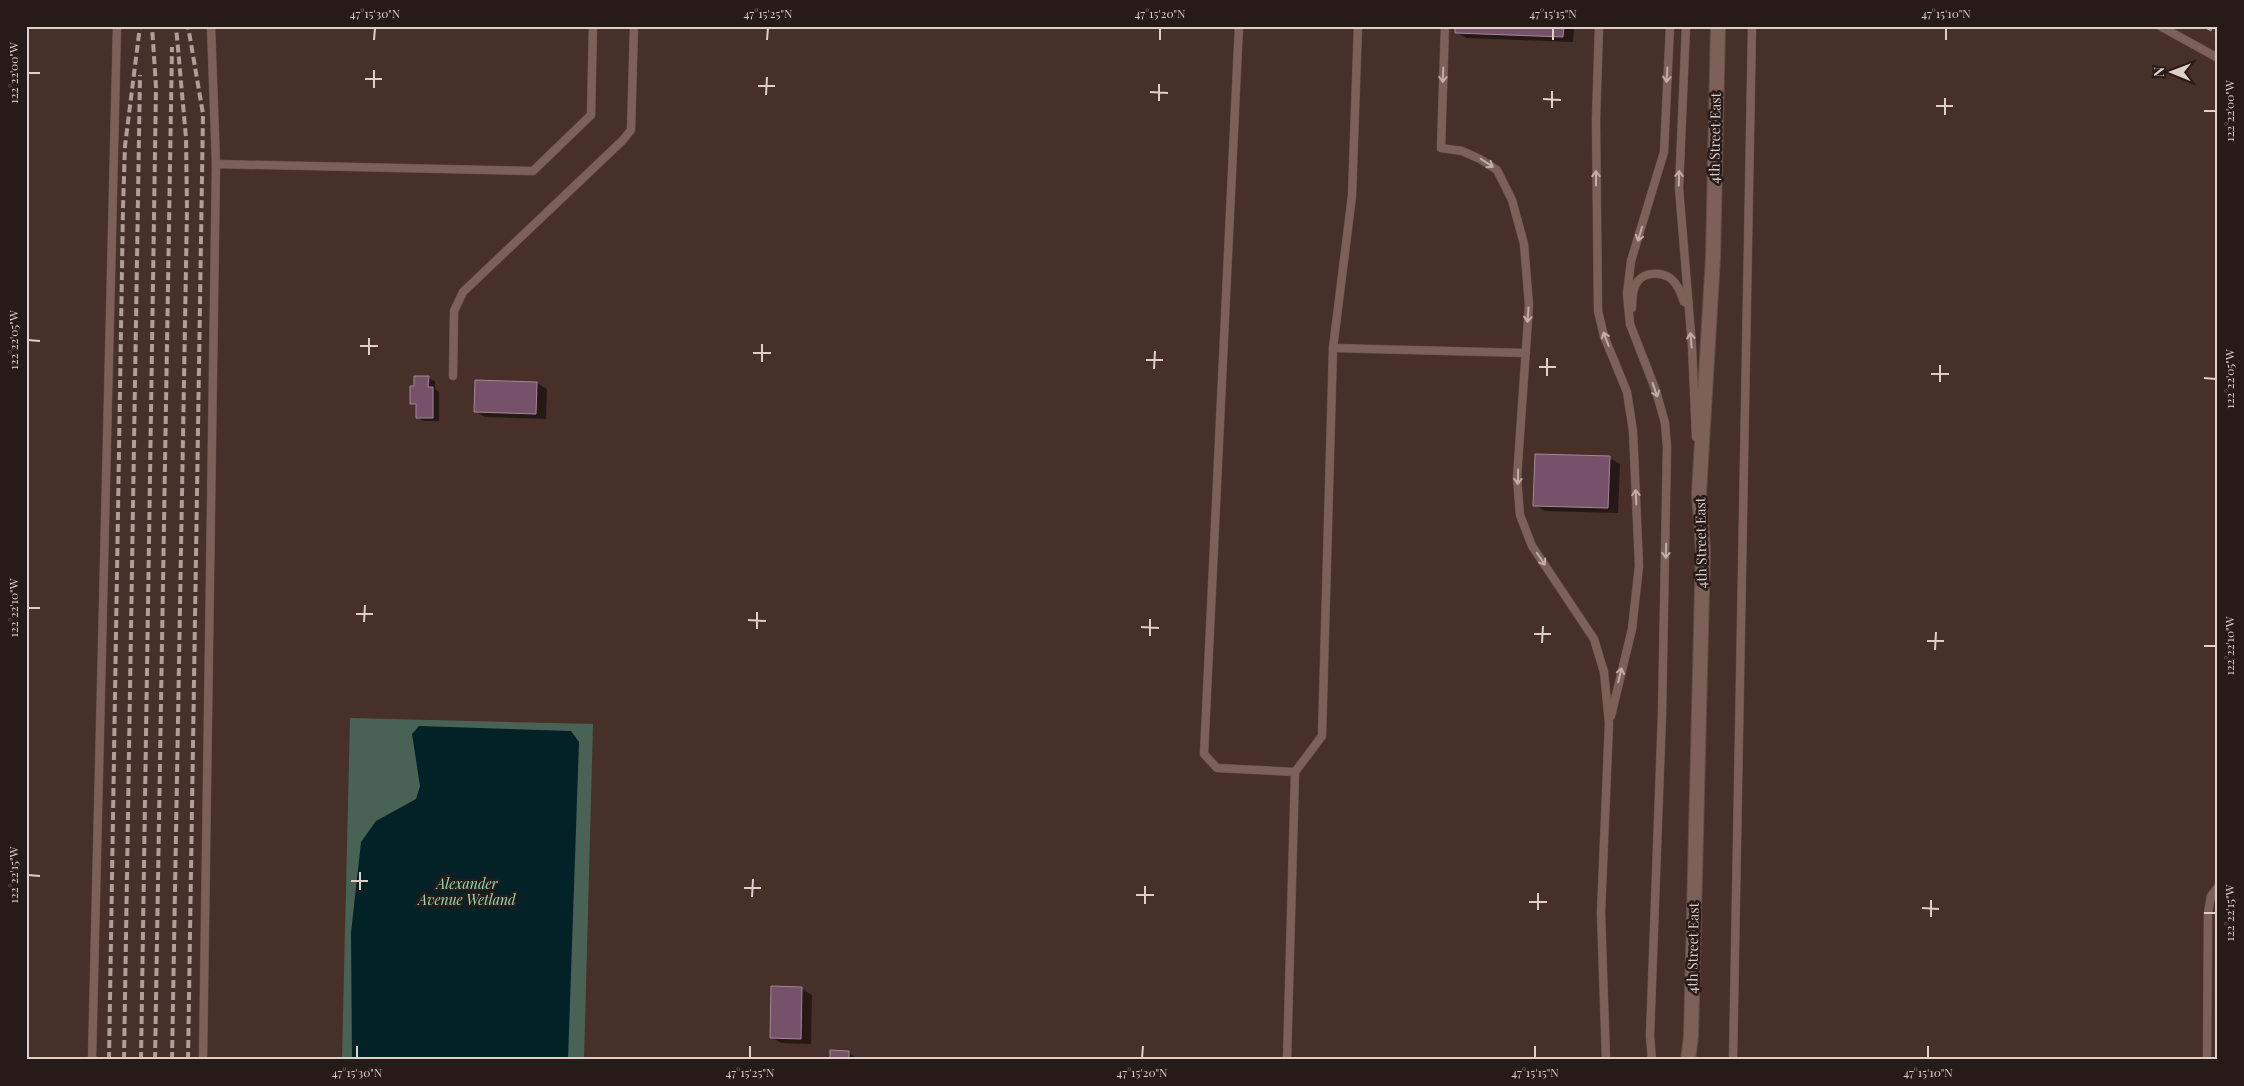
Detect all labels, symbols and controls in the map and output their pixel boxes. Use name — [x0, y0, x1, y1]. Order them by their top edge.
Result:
text: 47°15'30"N — [350, 5, 401, 21]
text: 47°15'25"N — [744, 5, 793, 21]
text: 47°15'20"N — [1134, 5, 1186, 21]
text: 47°15'15"N — [1529, 5, 1577, 21]
text: 47°15'10"N — [1921, 5, 1971, 21]
text: 122°22'00"W — [5, 42, 21, 104]
north arrow — [2146, 48, 2196, 98]
one-way arrow — [1439, 67, 1448, 83]
one-way arrow — [1663, 67, 1672, 83]
text: N — [2149, 67, 2168, 77]
text: 122°22'00"W — [2221, 80, 2237, 142]
street label: 4th Street East — [1704, 91, 1725, 184]
one-way arrow — [1480, 158, 1494, 168]
one-way arrow — [1591, 170, 1601, 186]
one-way arrow — [1675, 170, 1684, 186]
one-way arrow — [1634, 226, 1644, 242]
one-way arrow — [1524, 307, 1533, 323]
text: 122°22'05"W — [5, 310, 21, 370]
one-way arrow — [1601, 332, 1610, 347]
one-way arrow — [1686, 332, 1696, 348]
text: 122°22'05"W — [2221, 349, 2237, 409]
one-way arrow — [1651, 382, 1660, 397]
one-way arrow — [1513, 468, 1523, 485]
one-way arrow — [1632, 489, 1641, 505]
street label: 4th Street East — [1690, 496, 1711, 589]
one-way arrow — [1661, 543, 1670, 559]
one-way arrow — [1536, 551, 1546, 565]
text: 122°22'10"W — [5, 578, 21, 637]
text: 122°22'10"W — [2221, 616, 2237, 675]
one-way arrow — [1616, 668, 1626, 684]
text: 122°22'15"W — [5, 846, 21, 903]
park label: Alexander Avenue Wetland — [416, 874, 516, 909]
text: 122°22'15"W — [2221, 884, 2237, 941]
street label: 4th Street East — [1682, 901, 1703, 994]
text: 47°15'30"N — [332, 1064, 383, 1080]
text: 47°15'25"N — [726, 1064, 775, 1080]
text: 47°15'20"N — [1116, 1064, 1168, 1080]
text: 47°15'15"N — [1511, 1064, 1559, 1080]
text: 47°15'10"N — [1903, 1064, 1953, 1080]

